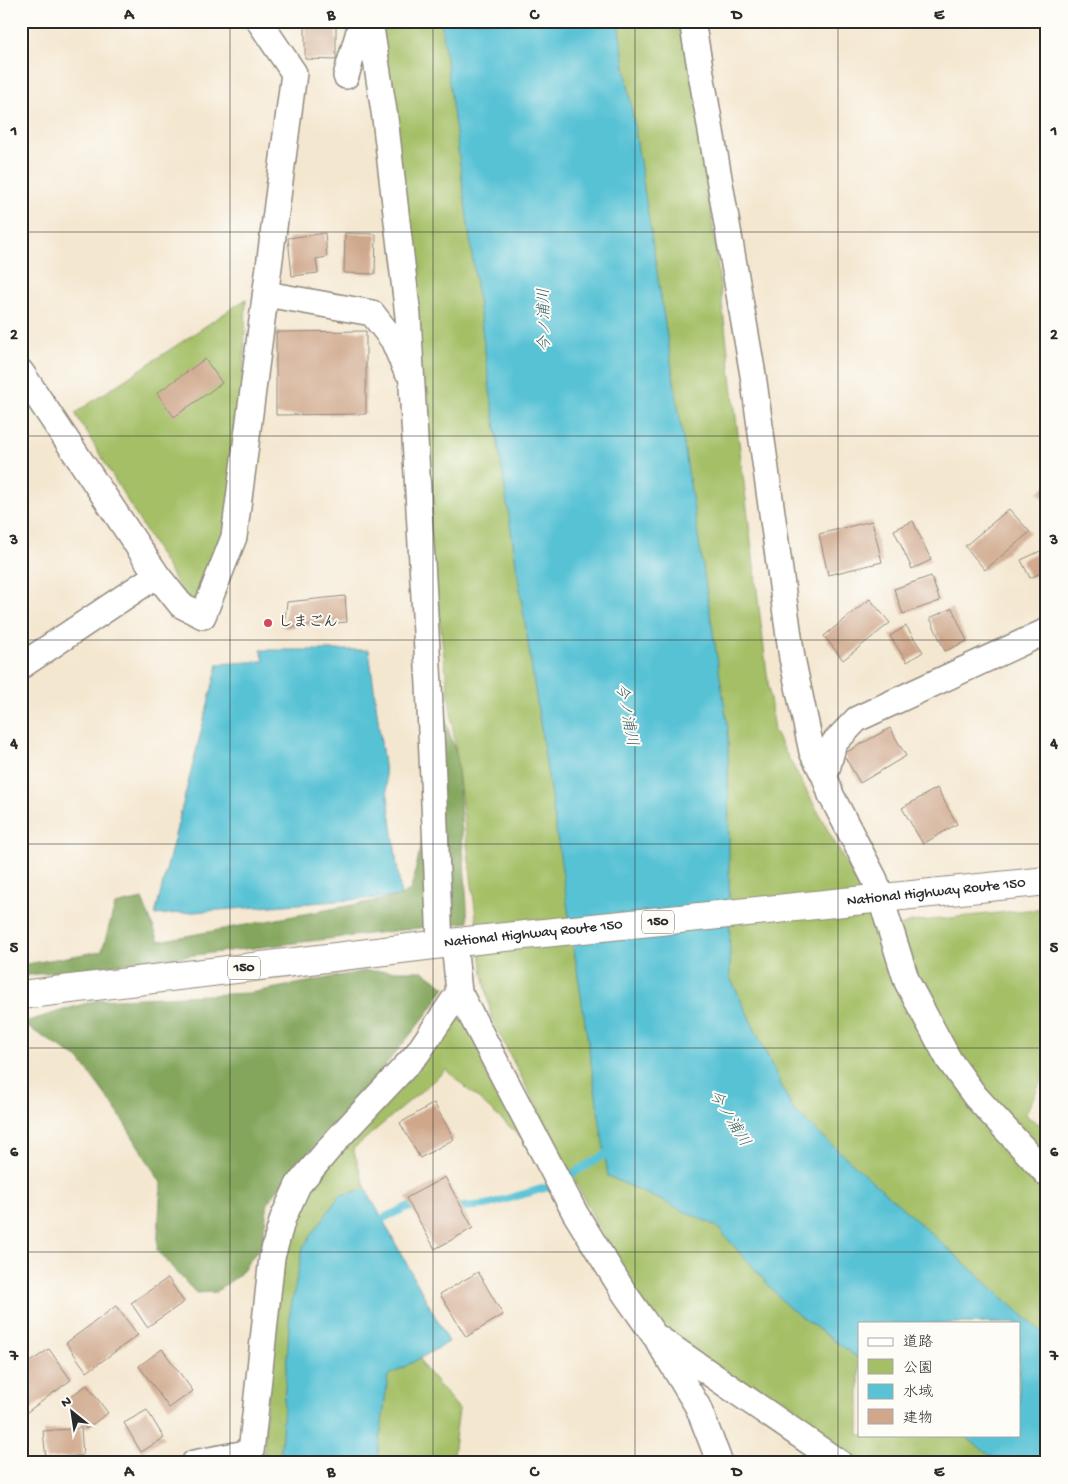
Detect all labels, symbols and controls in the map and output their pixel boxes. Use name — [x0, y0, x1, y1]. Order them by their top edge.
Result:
text: A — [123, 7, 135, 26]
text: B — [326, 7, 336, 26]
text: C — [529, 7, 540, 26]
text: D — [730, 7, 743, 26]
text: E — [934, 7, 945, 26]
text: 1 — [10, 123, 17, 142]
text: 1 — [1050, 123, 1057, 142]
water label: 今ノ浦川 — [535, 288, 556, 352]
text: 2 — [10, 327, 18, 346]
text: 2 — [1050, 327, 1058, 346]
text: 3 — [9, 532, 18, 551]
text: 3 — [1049, 532, 1058, 551]
place label: しまごん — [278, 614, 338, 632]
marker: しまごん — [262, 617, 274, 629]
water label: 今ノ浦川 — [610, 682, 641, 748]
text: 4 — [9, 736, 18, 755]
text: 4 — [1049, 736, 1058, 755]
street label: National Highway Route 150 — [846, 874, 1027, 911]
road number: 150 — [642, 910, 674, 934]
street label: National Highway Route 150 — [443, 916, 624, 953]
text: 5 — [10, 940, 19, 959]
text: 5 — [1050, 940, 1059, 959]
road number: 150 — [228, 956, 260, 980]
water label: 今ノ浦川 — [703, 1086, 754, 1151]
text: 6 — [10, 1144, 19, 1163]
text: 6 — [1050, 1144, 1059, 1163]
legend — [858, 1322, 1020, 1436]
text: 道路 — [903, 1334, 933, 1352]
text: 7 — [9, 1348, 19, 1367]
text: 7 — [1049, 1348, 1059, 1367]
text: 公園 — [903, 1360, 933, 1378]
text: 水域 — [903, 1383, 933, 1402]
north arrow — [48, 1386, 98, 1436]
text: N — [59, 1393, 75, 1413]
text: 建物 — [903, 1410, 933, 1428]
text: A — [123, 1464, 135, 1483]
text: B — [326, 1464, 336, 1483]
text: C — [529, 1464, 540, 1483]
text: D — [730, 1464, 743, 1483]
text: E — [934, 1464, 945, 1483]

